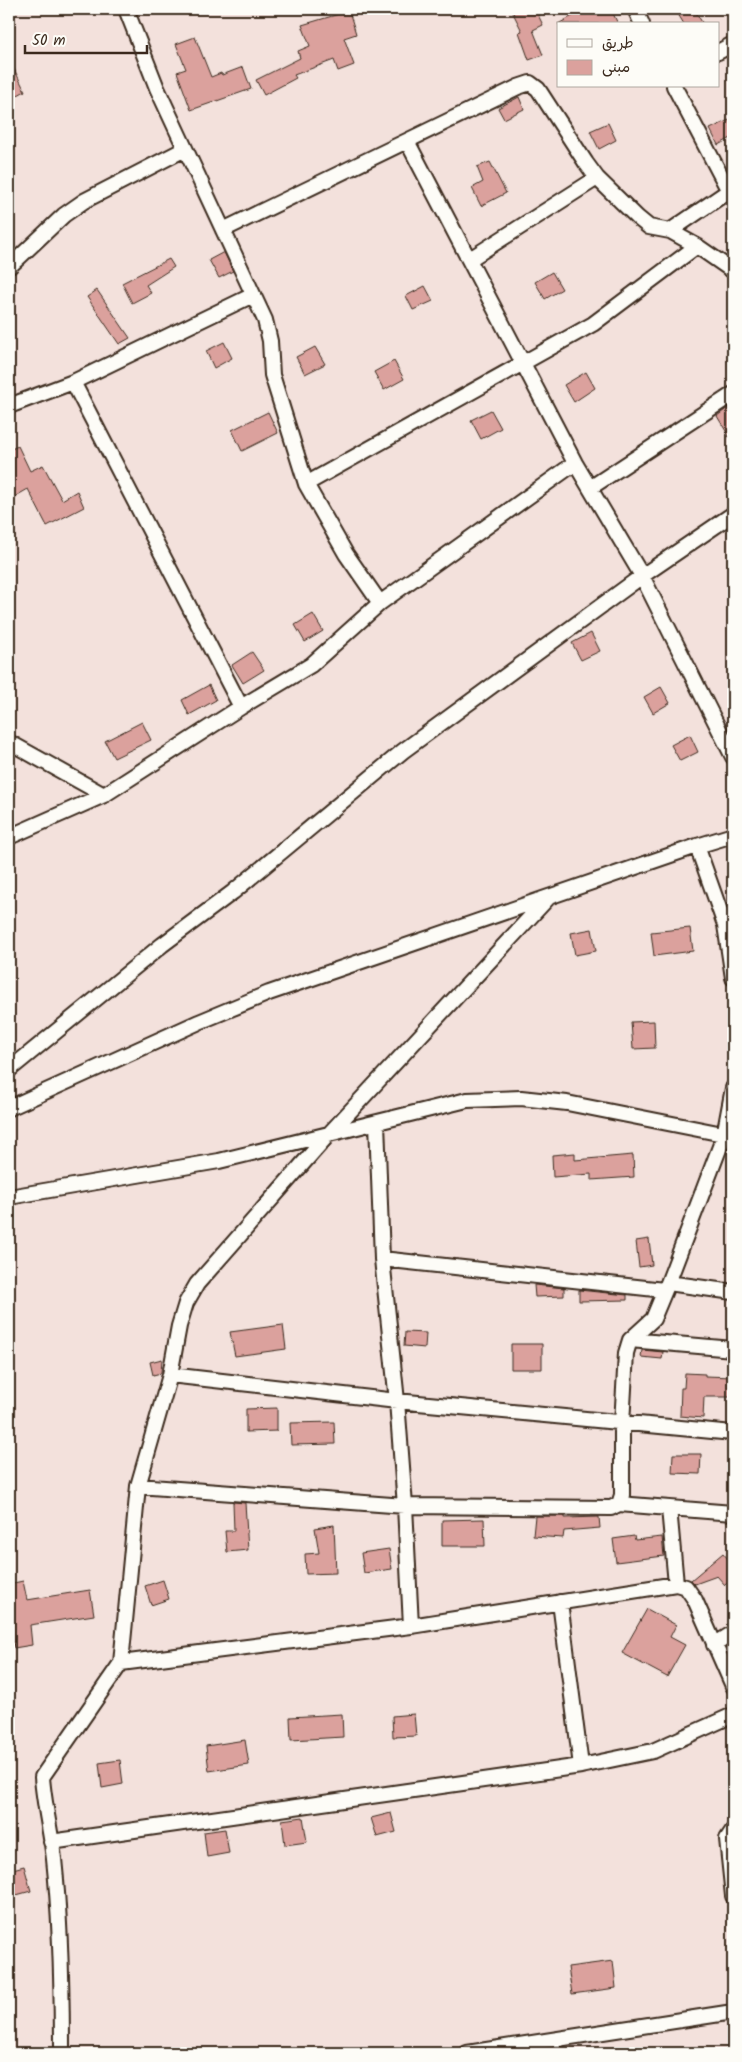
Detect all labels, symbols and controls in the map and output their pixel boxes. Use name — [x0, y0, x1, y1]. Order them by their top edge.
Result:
scale bar — [25, 22, 148, 54]
legend — [557, 22, 720, 88]
text: 50 m — [32, 29, 66, 53]
text: طريق — [602, 32, 634, 56]
text: مبنى — [602, 56, 630, 80]

